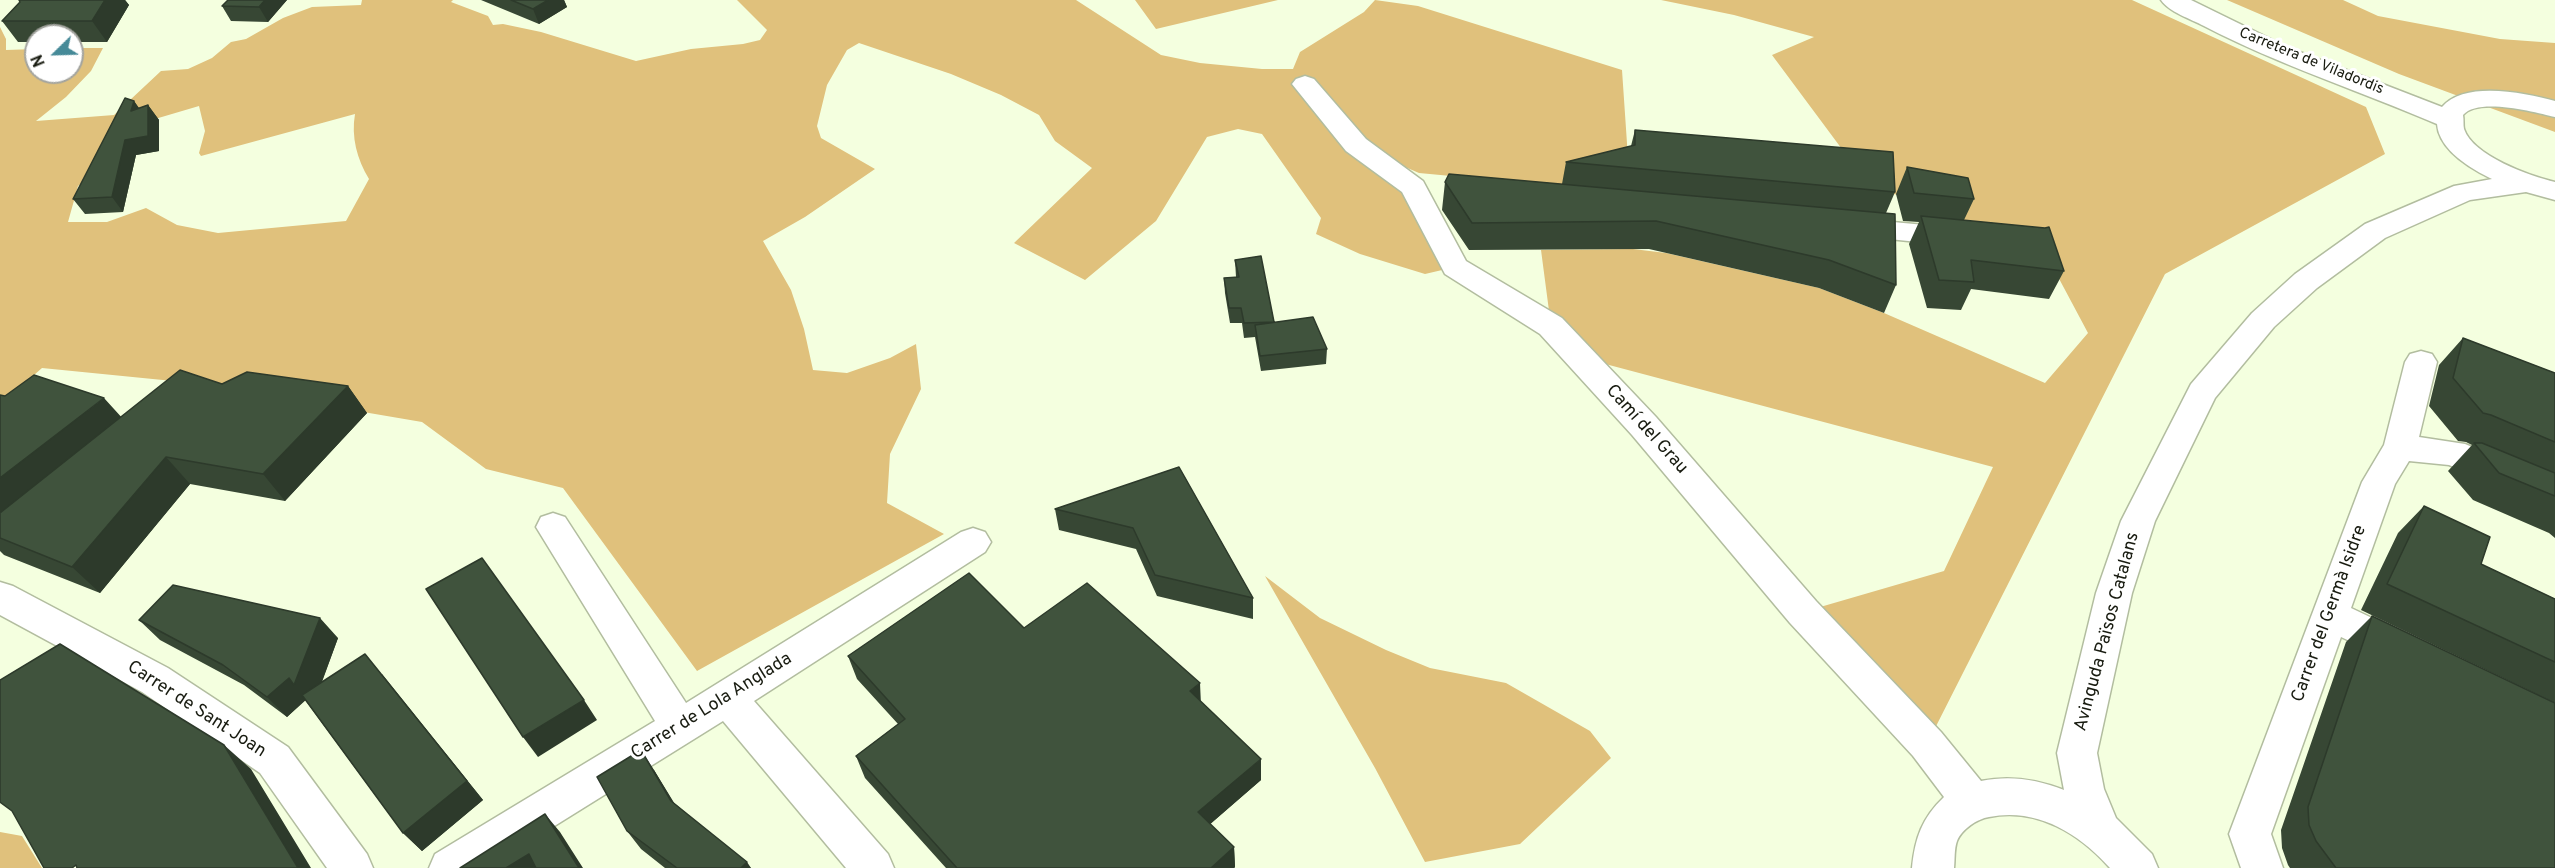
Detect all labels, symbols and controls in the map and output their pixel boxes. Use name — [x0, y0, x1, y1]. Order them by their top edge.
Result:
north arrow — [24, 24, 84, 84]
street label: Carretera de Viladordis — [2236, 25, 2386, 99]
text: N — [28, 51, 51, 69]
street label: Camí del Grau — [1600, 381, 1692, 479]
street label: Carrer del Germà Isidre — [2288, 523, 2372, 705]
street label: Avinguda Països Catalans — [2071, 530, 2145, 734]
street label: Carrer de Lola Anglada — [628, 649, 796, 765]
street label: Carrer de Sant Joan — [122, 657, 270, 763]

